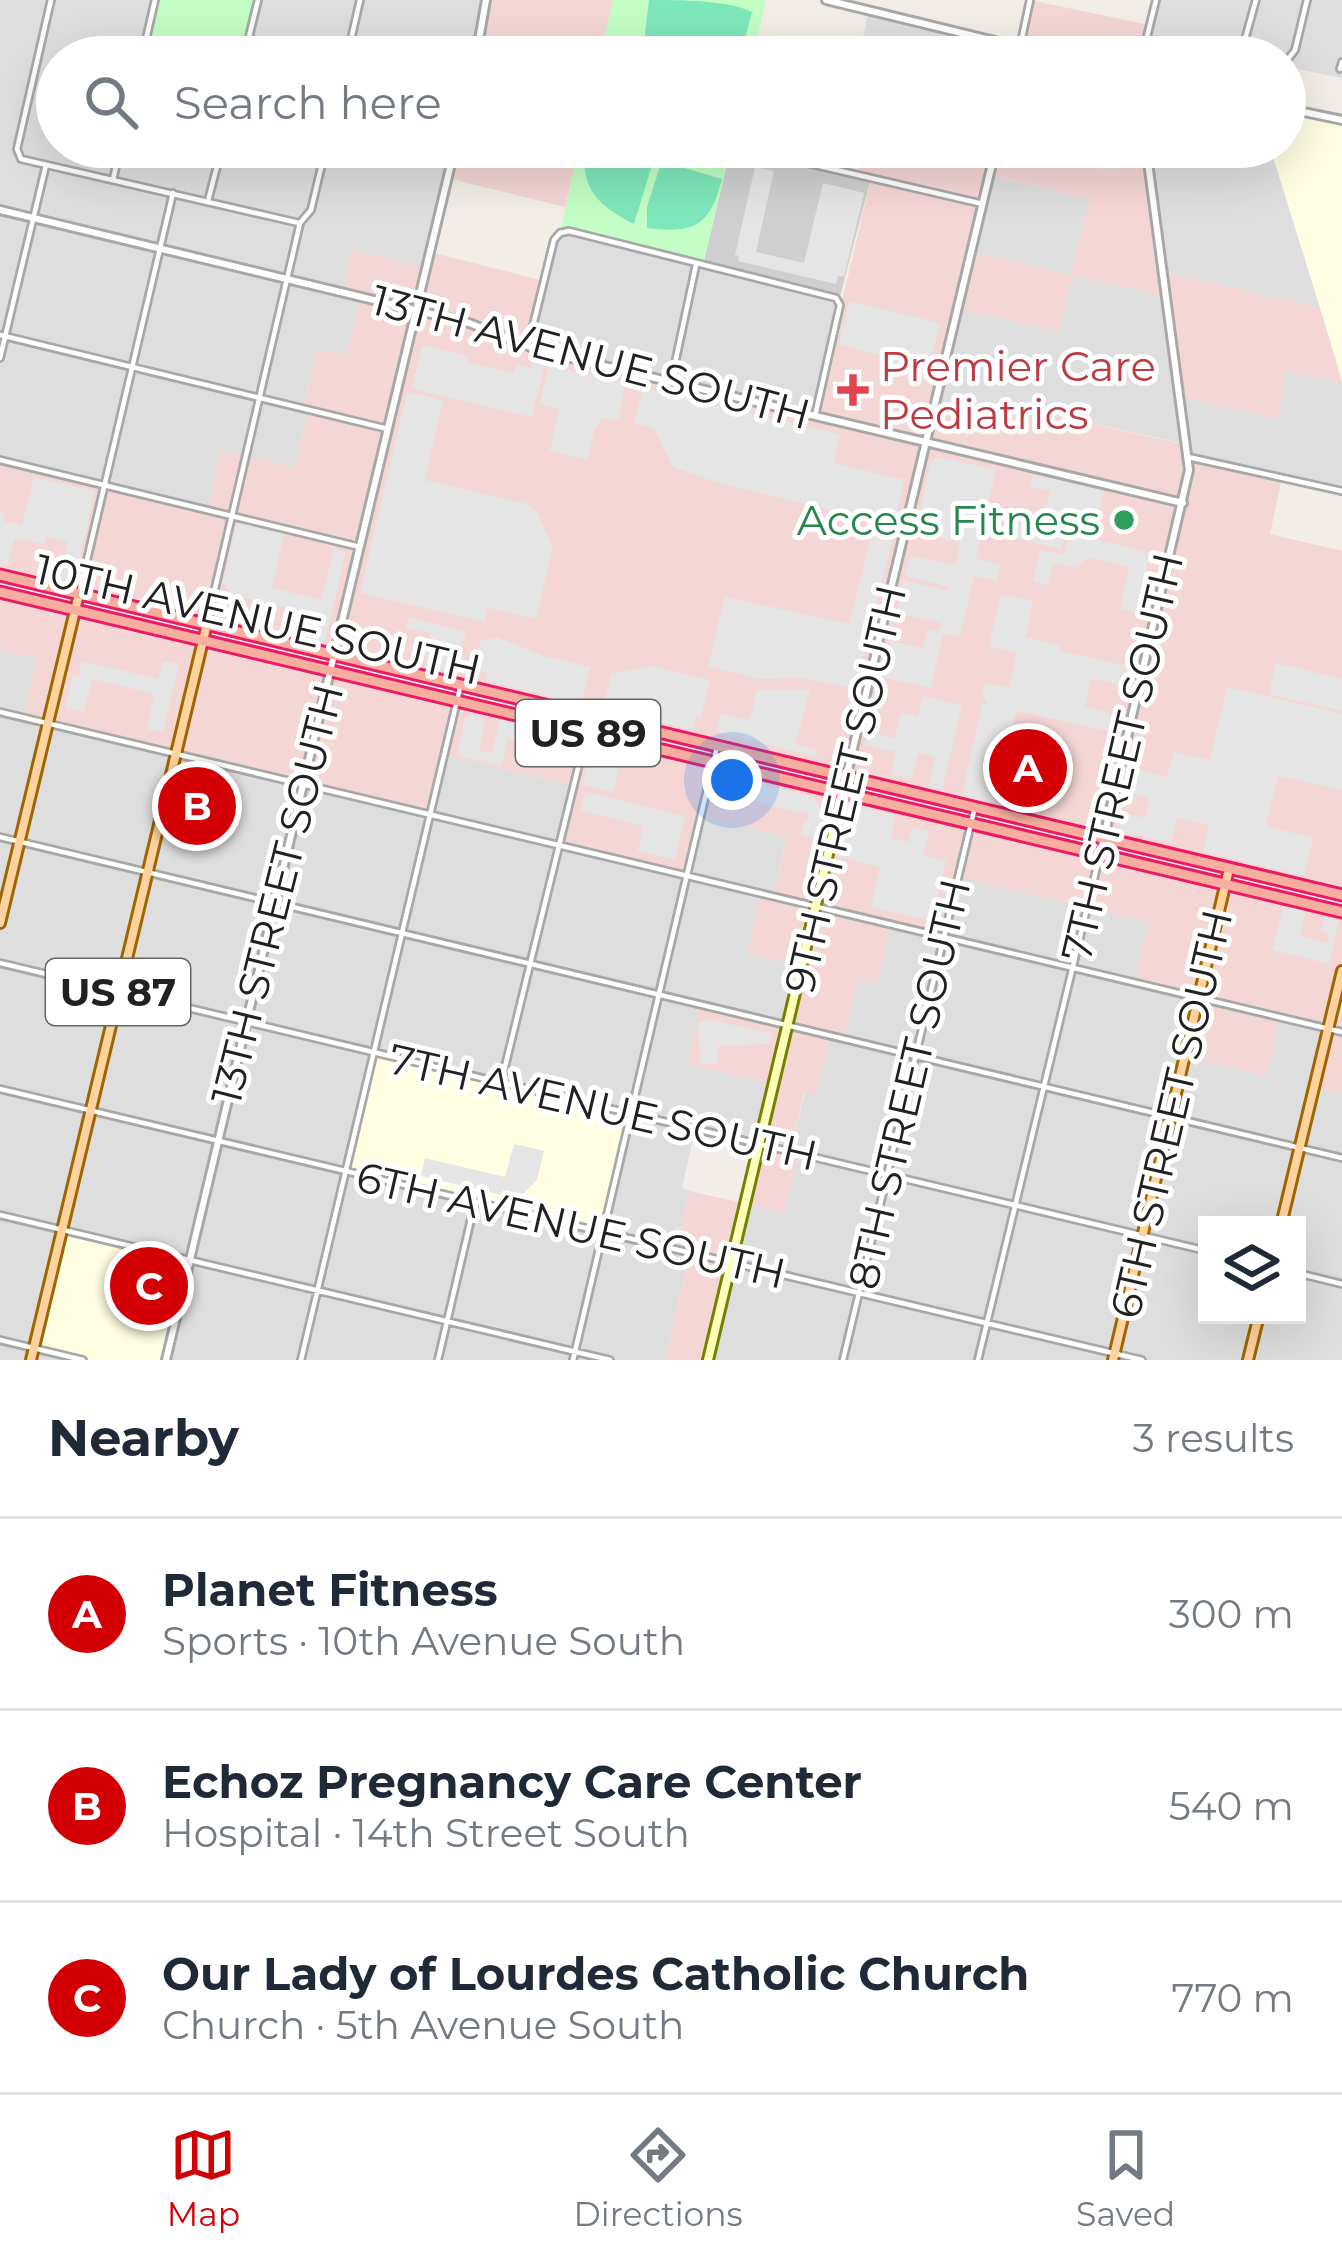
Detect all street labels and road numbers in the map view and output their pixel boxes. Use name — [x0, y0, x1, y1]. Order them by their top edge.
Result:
street label: 13TH AVENUE SOUTH — [366, 273, 816, 441]
street label: 10TH AVENUE SOUTH — [30, 542, 486, 696]
street label: 7TH STREET SOUTH — [1050, 548, 1194, 966]
street label: 9TH STREET SOUTH — [773, 580, 917, 998]
street label: 13TH STREET SOUTH — [200, 679, 354, 1109]
road number: US 89 — [516, 700, 660, 766]
street label: 8TH STREET SOUTH — [837, 874, 981, 1294]
street label: 6TH STREET SOUTH — [1099, 905, 1243, 1323]
road number: US 87 — [46, 959, 190, 1025]
street label: 7TH AVENUE SOUTH — [384, 1032, 822, 1182]
street label: 6TH AVENUE SOUTH — [352, 1150, 790, 1300]

